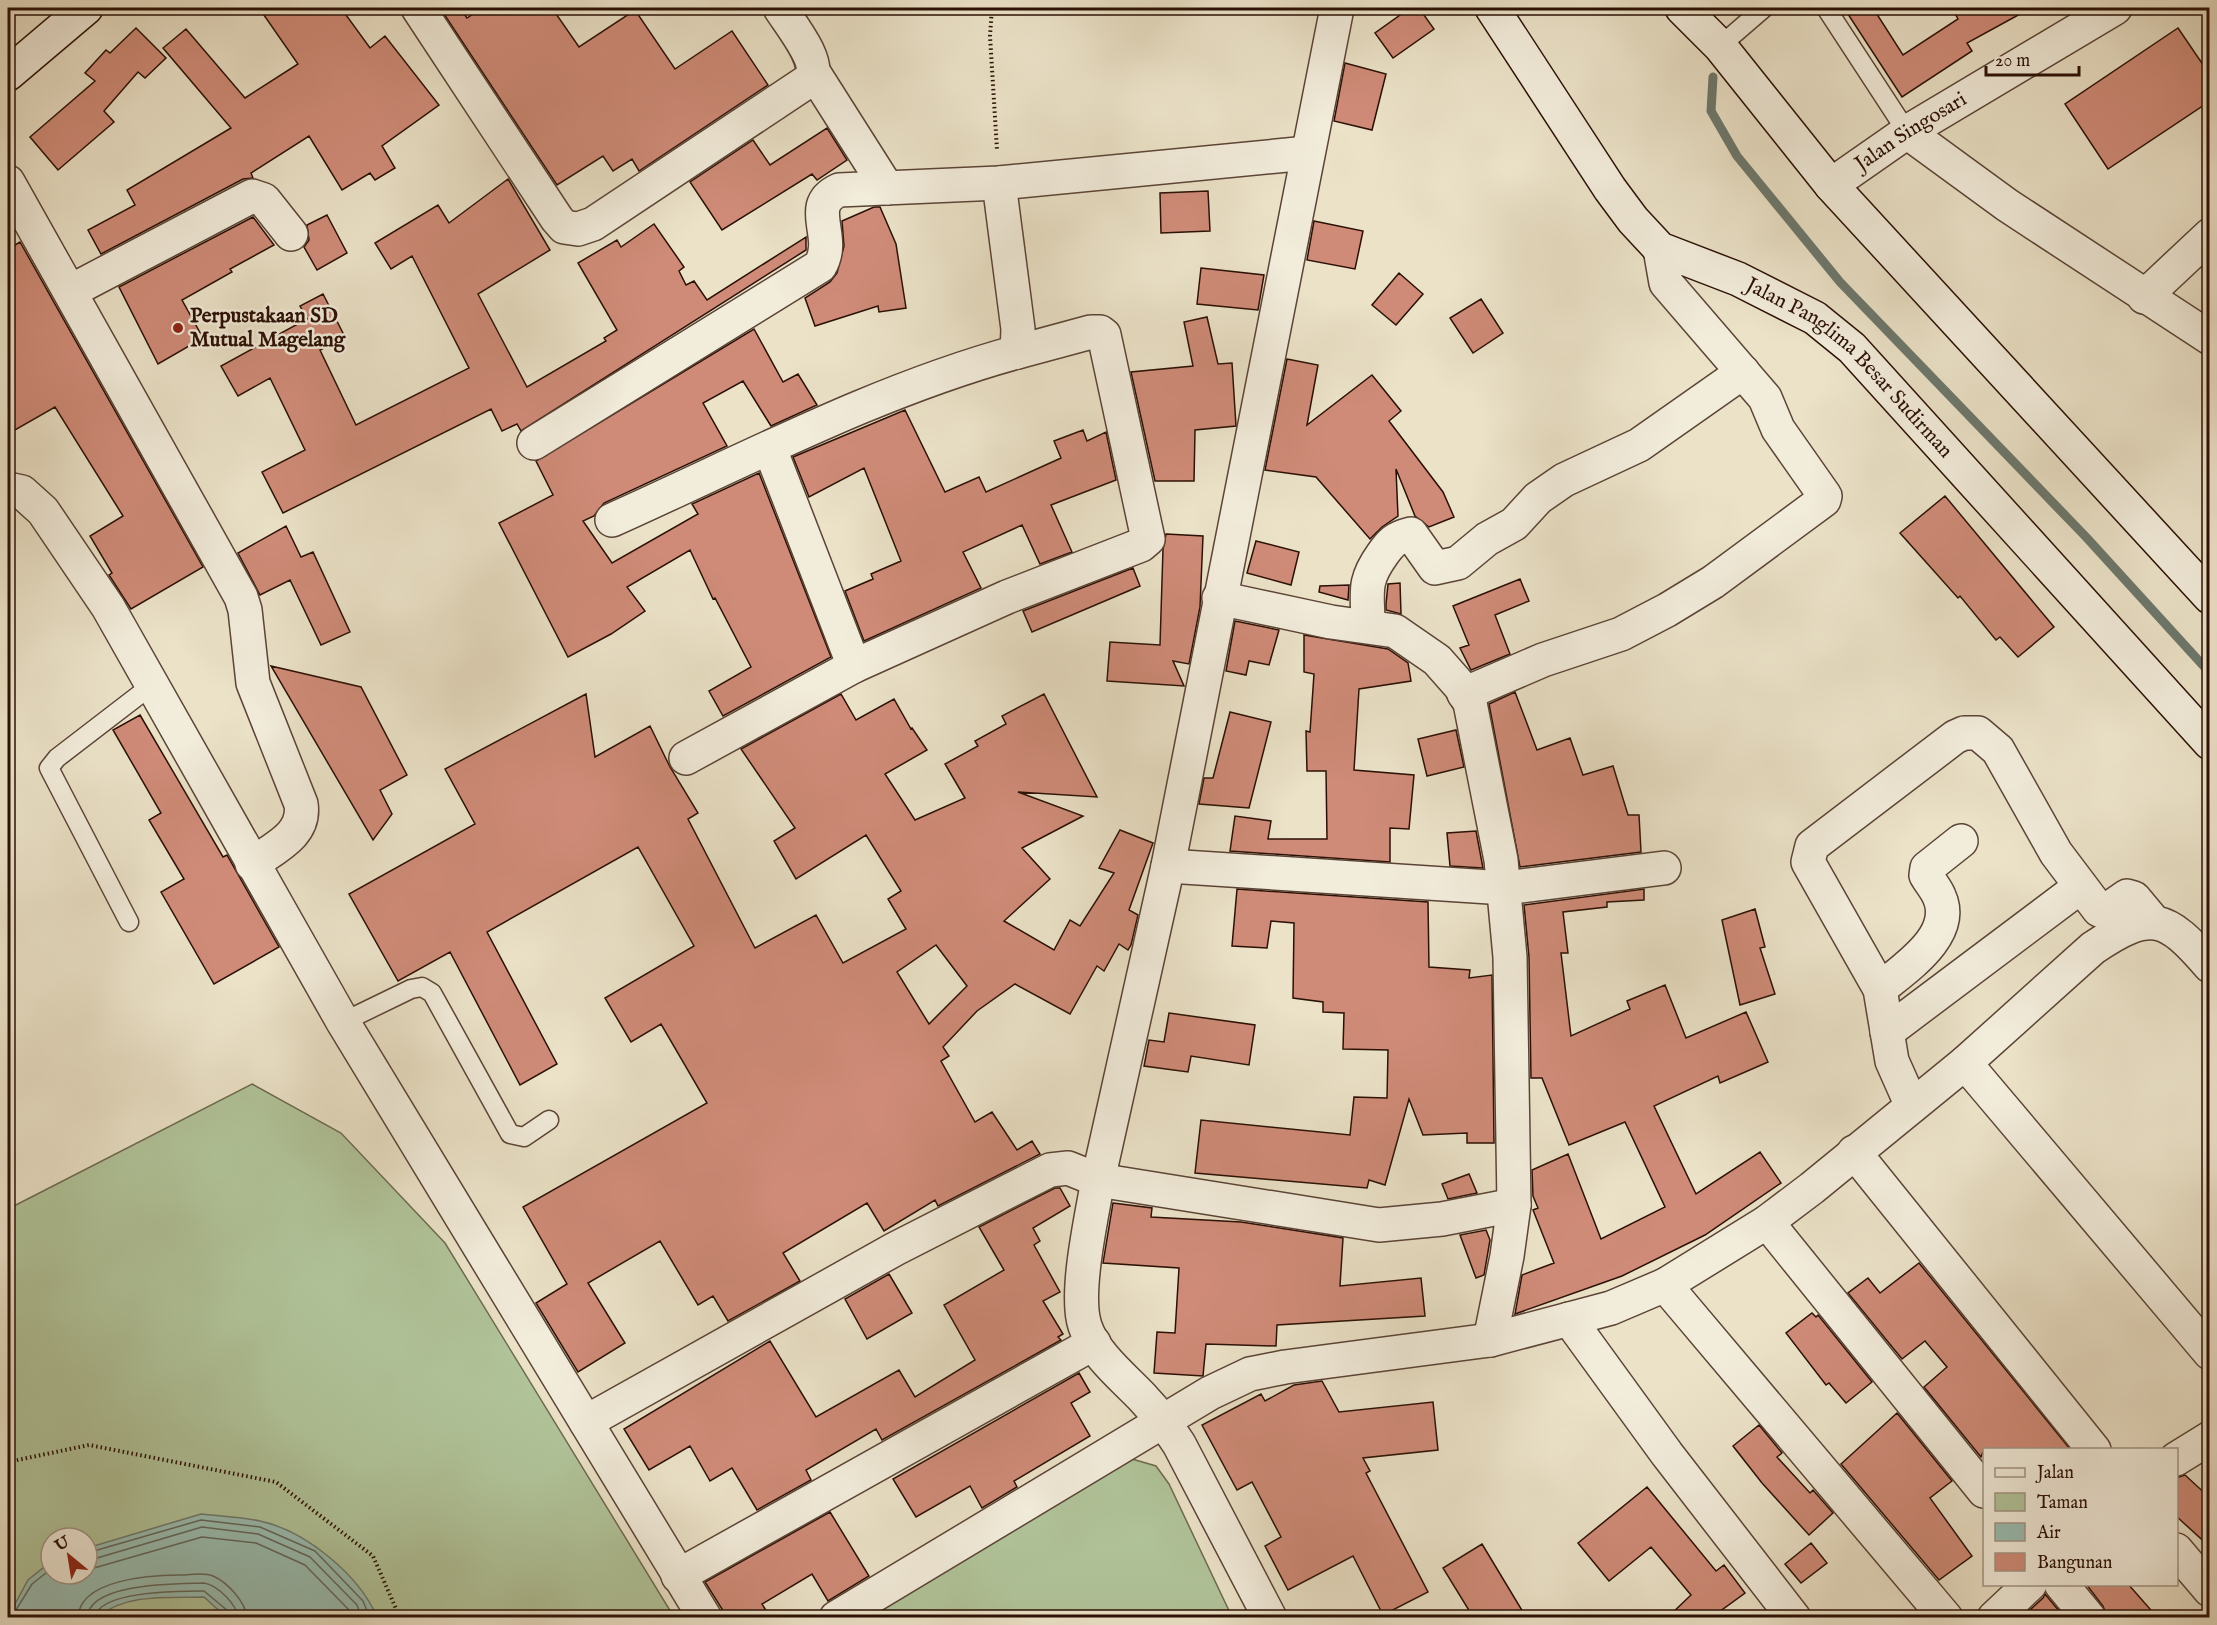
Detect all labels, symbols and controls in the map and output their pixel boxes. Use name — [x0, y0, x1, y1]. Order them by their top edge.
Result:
scale bar — [1986, 39, 2079, 77]
text: 20 m — [1995, 50, 2030, 73]
street label: Jalan Singosari — [1848, 86, 1972, 179]
street label: Jalan Panglima Besar Sudirman — [1739, 271, 1959, 464]
place label: Perpustakaan SD Mutual Magelang — [190, 303, 346, 354]
marker: Perpustakaan SD Mutual Magelang — [171, 321, 185, 335]
legend — [1983, 1448, 2178, 1586]
text: Jalan — [2035, 1462, 2074, 1485]
text: Taman — [2037, 1492, 2088, 1515]
text: Air — [2036, 1522, 2061, 1545]
north arrow — [39, 1526, 99, 1586]
text: U — [51, 1532, 74, 1557]
text: Bangunan — [2037, 1552, 2113, 1575]

